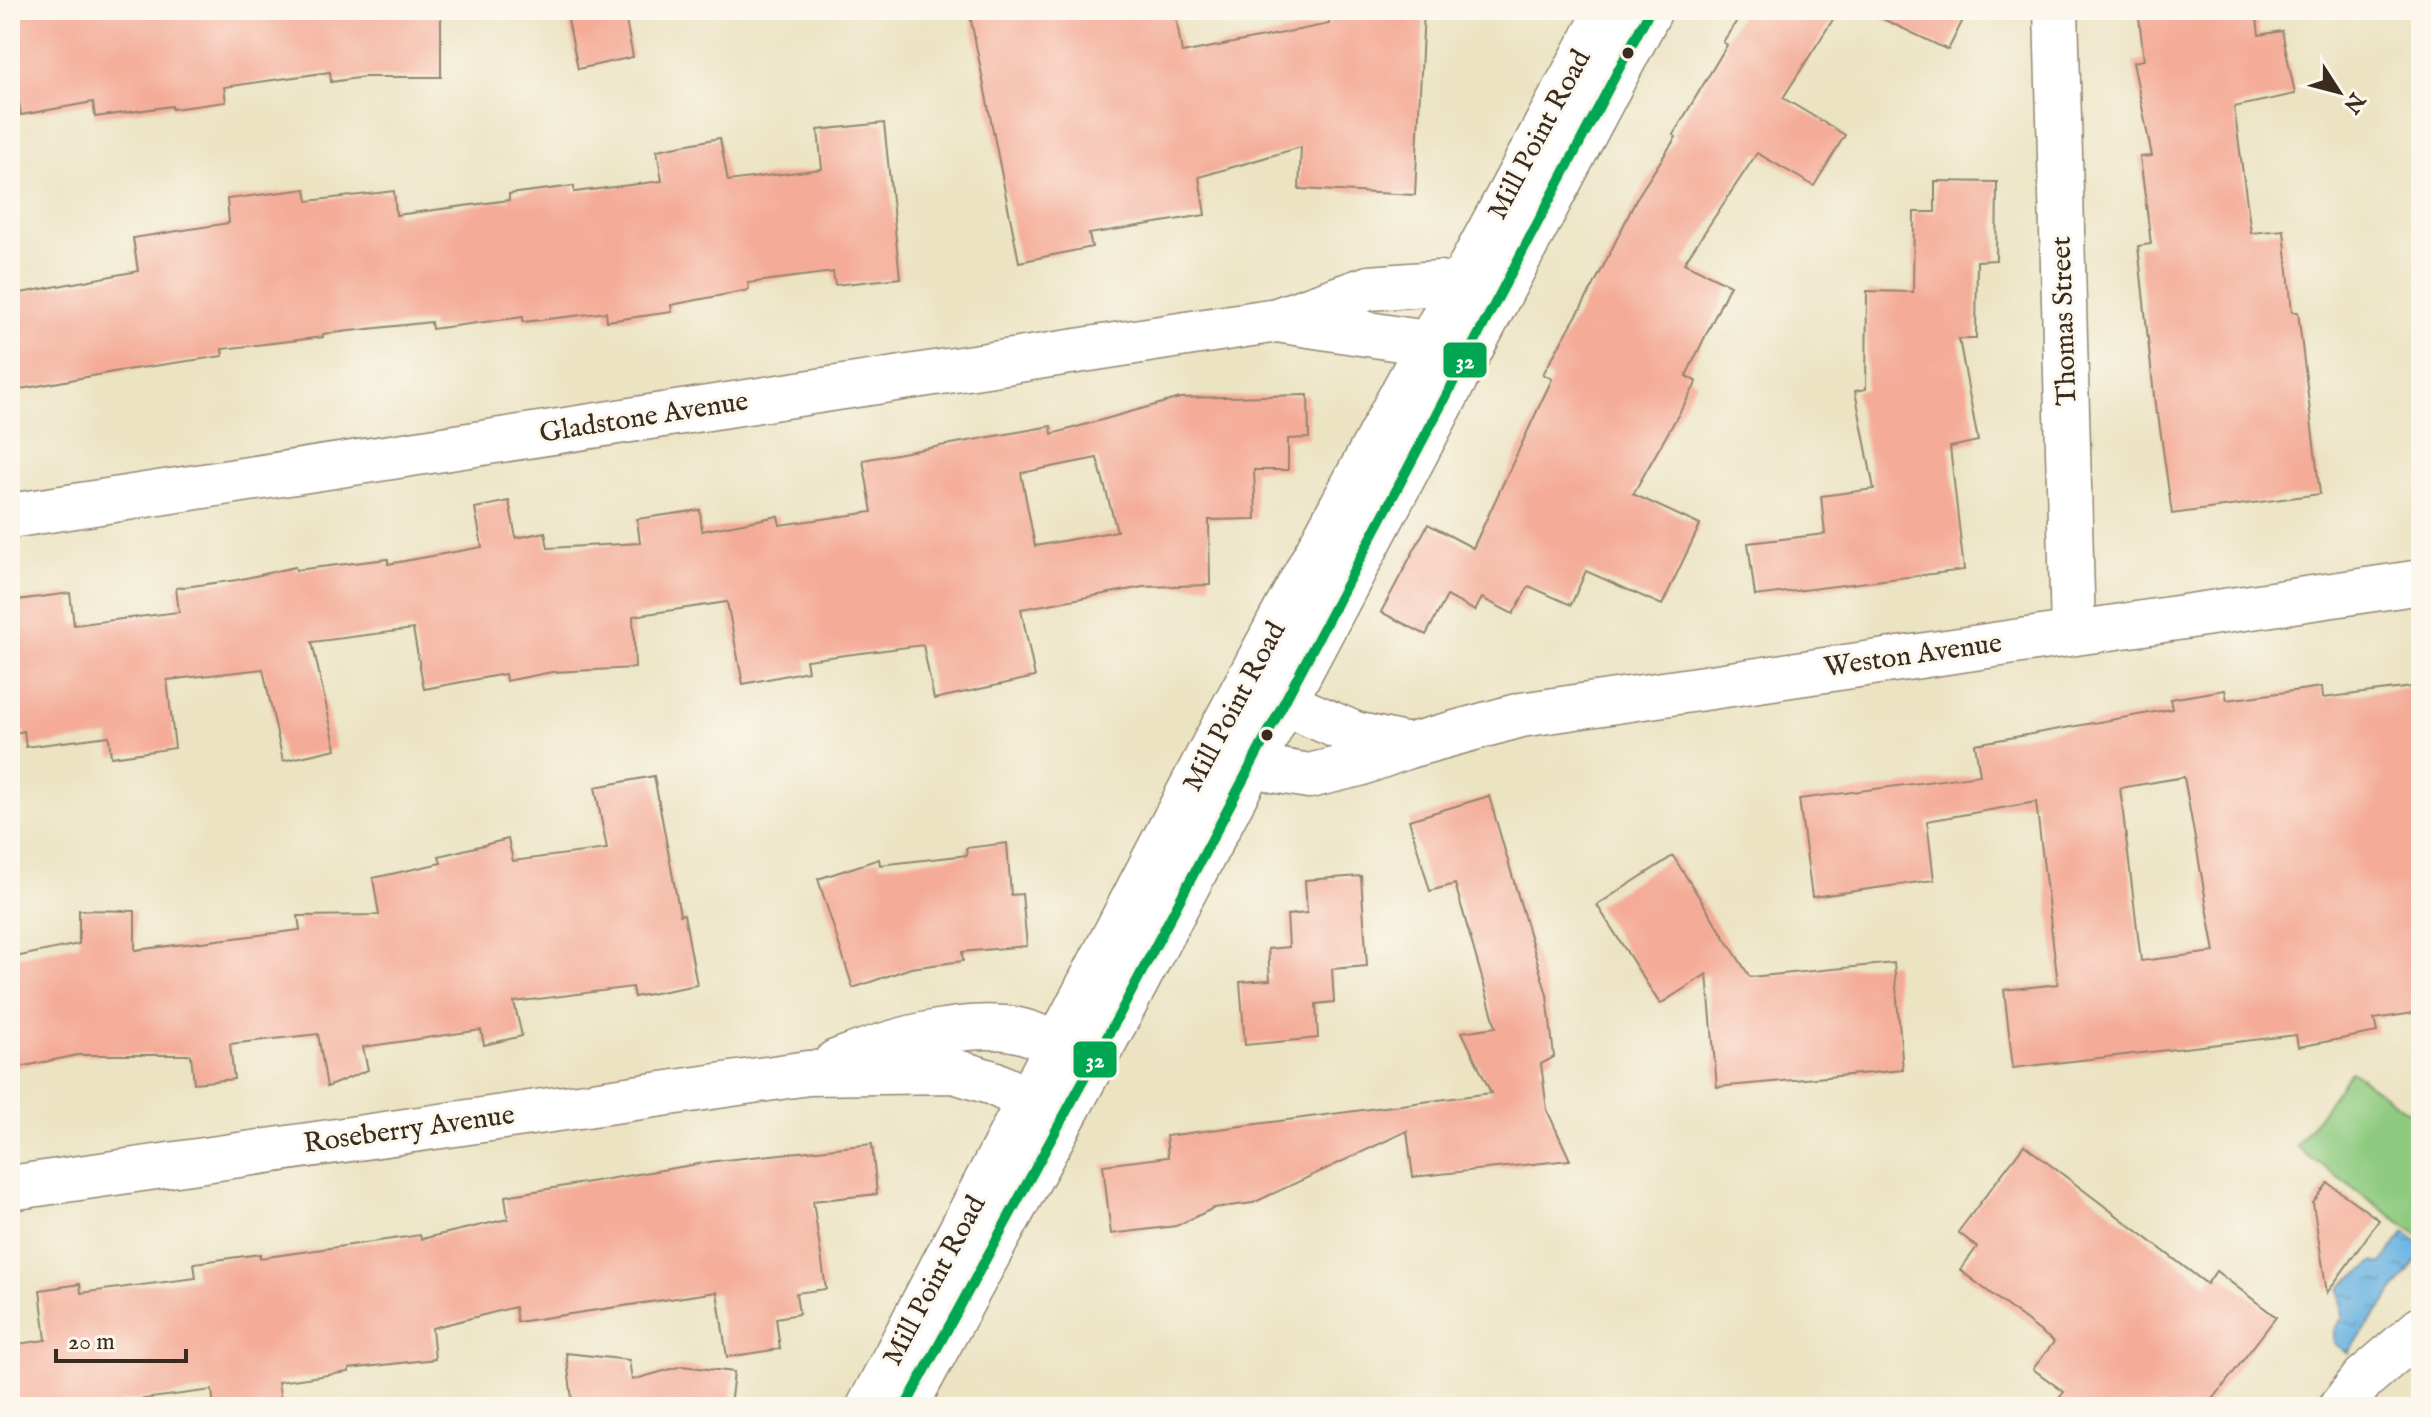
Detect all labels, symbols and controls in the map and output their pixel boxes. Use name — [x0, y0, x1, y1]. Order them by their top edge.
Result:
street label: Mill Point Road — [1481, 44, 1599, 226]
unlabelled marker — [1620, 45, 1636, 61]
north arrow — [2299, 52, 2379, 132]
text: N — [2337, 86, 2371, 119]
street label: Thomas Street — [2045, 235, 2085, 406]
line badge: 32 — [1442, 341, 1488, 379]
text: 32 — [1456, 348, 1474, 376]
street label: Gladstone Avenue — [537, 384, 751, 452]
street label: Mill Point Road — [1176, 616, 1294, 798]
street label: Weston Avenue — [1822, 626, 2004, 686]
unlabelled marker — [1259, 727, 1275, 743]
line badge: 32 — [1072, 1040, 1118, 1079]
text: 32 — [1086, 1047, 1104, 1075]
street label: Roseberry Avenue — [301, 1098, 517, 1162]
street label: Mill Point Road — [876, 1190, 994, 1372]
scale bar — [56, 1313, 186, 1363]
text: 20 m — [68, 1327, 115, 1358]

